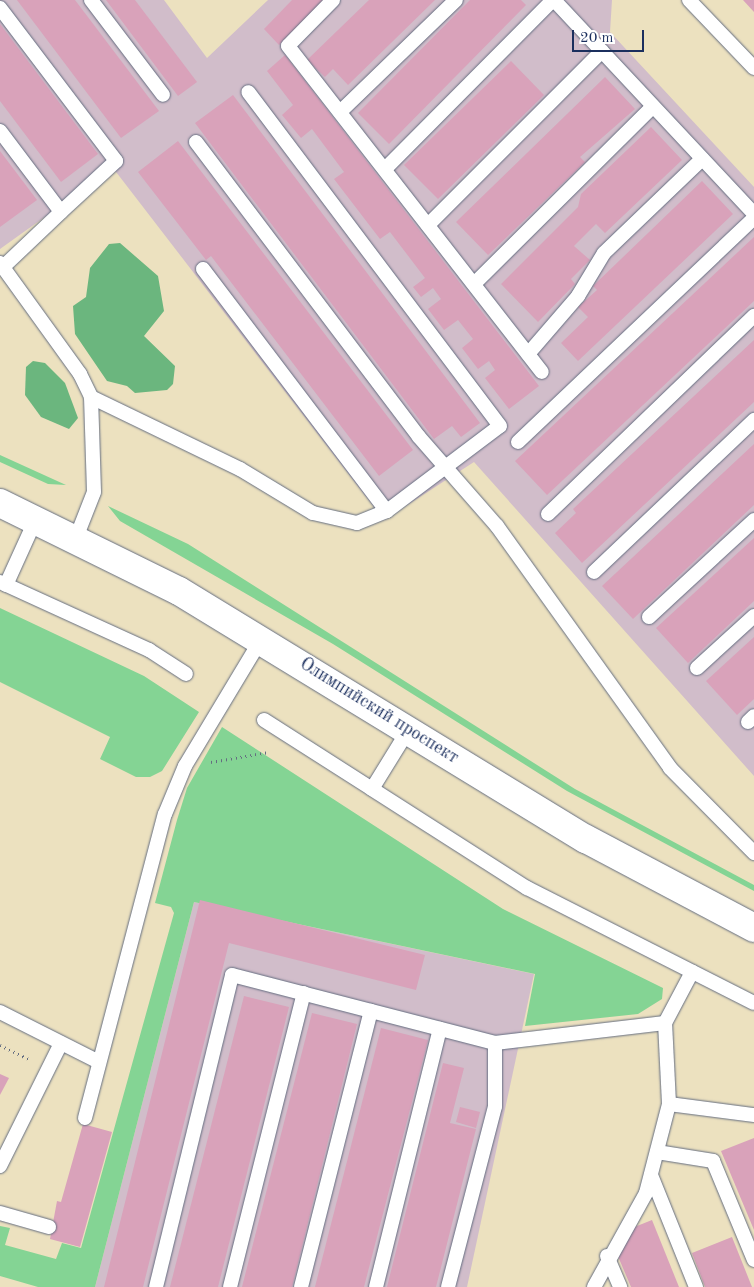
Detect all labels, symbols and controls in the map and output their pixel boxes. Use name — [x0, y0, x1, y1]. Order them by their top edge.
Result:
scale bar — [574, 20, 646, 52]
text: 20 m — [580, 31, 614, 46]
street label: Олимпийский проспект — [296, 653, 462, 769]

